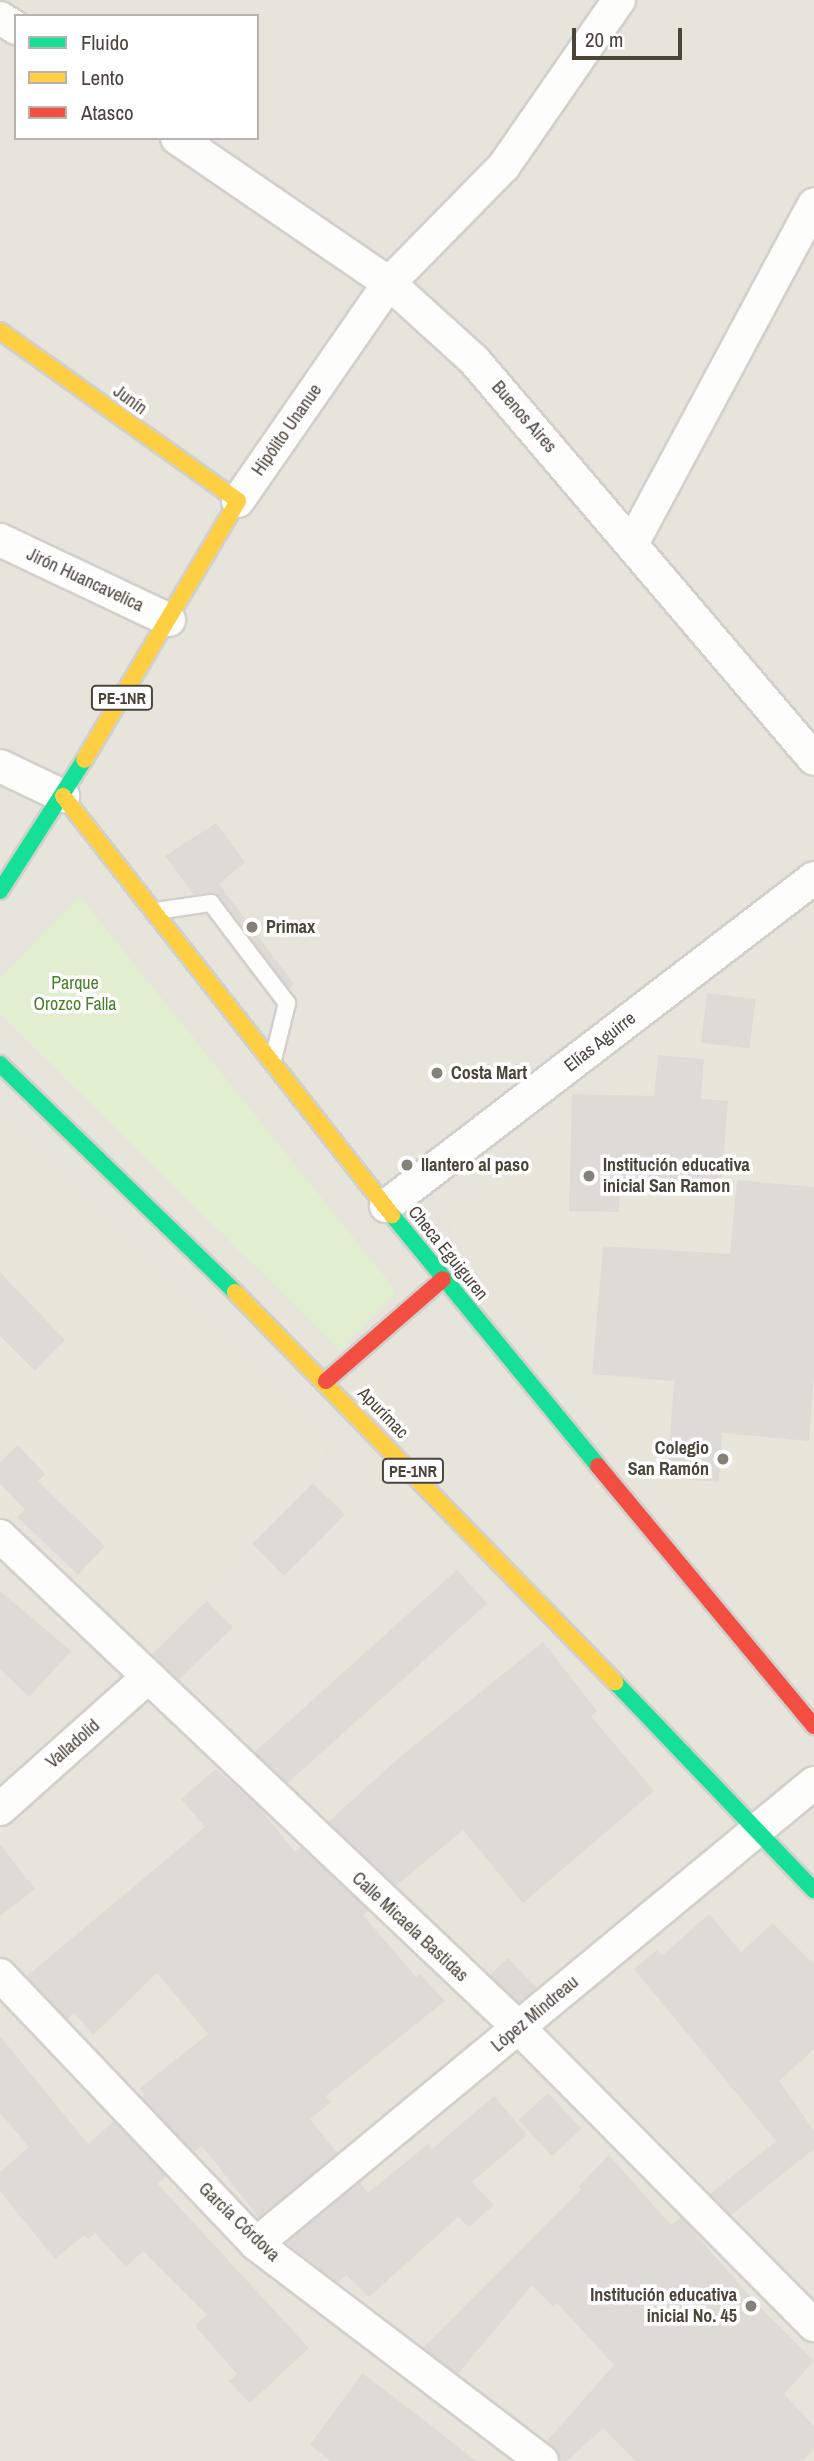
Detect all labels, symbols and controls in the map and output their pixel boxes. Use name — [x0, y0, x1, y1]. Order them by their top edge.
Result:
legend — [14, 14, 259, 140]
scale bar — [576, 14, 686, 58]
text: 20 m — [585, 25, 623, 54]
text: Fluido — [81, 28, 129, 57]
text: Lento — [81, 63, 124, 92]
text: Atasco — [81, 98, 134, 127]
street label: Buenos Aires — [487, 376, 561, 458]
street label: Hipólito Unanue — [248, 380, 326, 480]
street label: Junín — [109, 381, 151, 419]
street label: Jirón Huancavelica — [23, 544, 147, 616]
road number: PE-1NR — [90, 685, 154, 710]
place label: Primax — [266, 916, 315, 938]
marker: Primax — [244, 919, 260, 935]
park label: Parque Orozco Falla — [34, 973, 116, 1016]
street label: Elías Aguirre — [560, 1007, 640, 1077]
place label: Costa Mart — [451, 1062, 527, 1084]
marker: Costa Mart — [429, 1065, 445, 1081]
place label: llantero al paso — [421, 1154, 529, 1176]
place label: Institución educativa inicial San Ramon — [603, 1155, 750, 1198]
marker: llantero al paso — [399, 1157, 415, 1173]
marker: Institución educativa inicial San Ramon — [581, 1168, 597, 1184]
street label: Checa Eguiguren — [403, 1202, 493, 1304]
street label: Apurímac — [353, 1383, 413, 1443]
place label: Colegio San Ramón — [628, 1438, 709, 1480]
marker: Colegio San Ramón — [715, 1451, 731, 1467]
road number: PE-1NR — [382, 1458, 444, 1484]
street label: Valladolid — [42, 1715, 104, 1773]
street label: Calle Micaela Bastidas — [347, 1868, 473, 1986]
street label: López Mindreau — [487, 1971, 583, 2057]
street label: García Córdova — [194, 2178, 284, 2266]
place label: Institución educativa inicial No. 45 — [590, 2285, 737, 2328]
marker: Institución educativa inicial No. 45 — [743, 2298, 759, 2314]

